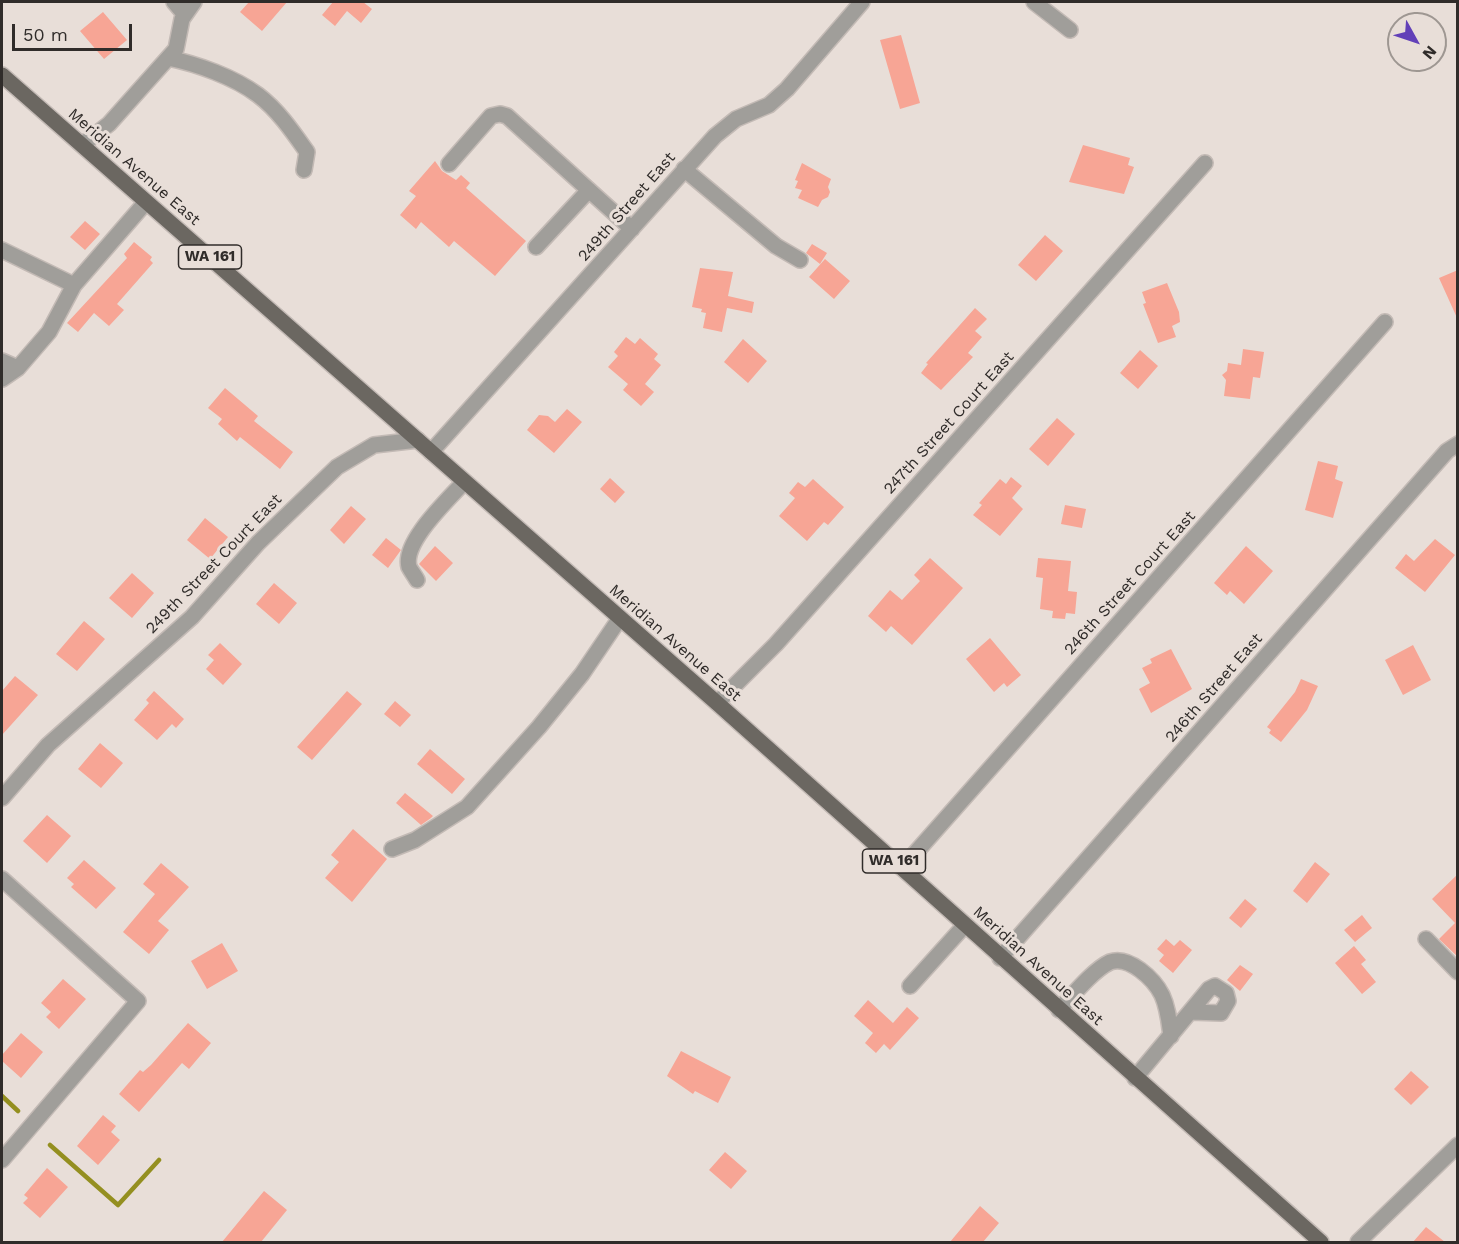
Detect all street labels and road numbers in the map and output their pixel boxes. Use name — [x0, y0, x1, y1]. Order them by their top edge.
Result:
street label: Meridian Avenue East — [64, 104, 204, 230]
street label: 249th Street East — [574, 148, 680, 266]
road number: WA 161 — [178, 245, 242, 269]
street label: 247th Street Court East — [880, 348, 1018, 498]
street label: 249th Street Court East — [142, 490, 286, 638]
street label: 246th Street Court East — [1060, 507, 1200, 659]
street label: Meridian Avenue East — [605, 580, 745, 706]
street label: 246th Street East — [1161, 629, 1267, 747]
road number: WA 161 — [862, 849, 926, 873]
street label: Meridian Avenue East — [969, 902, 1107, 1030]

